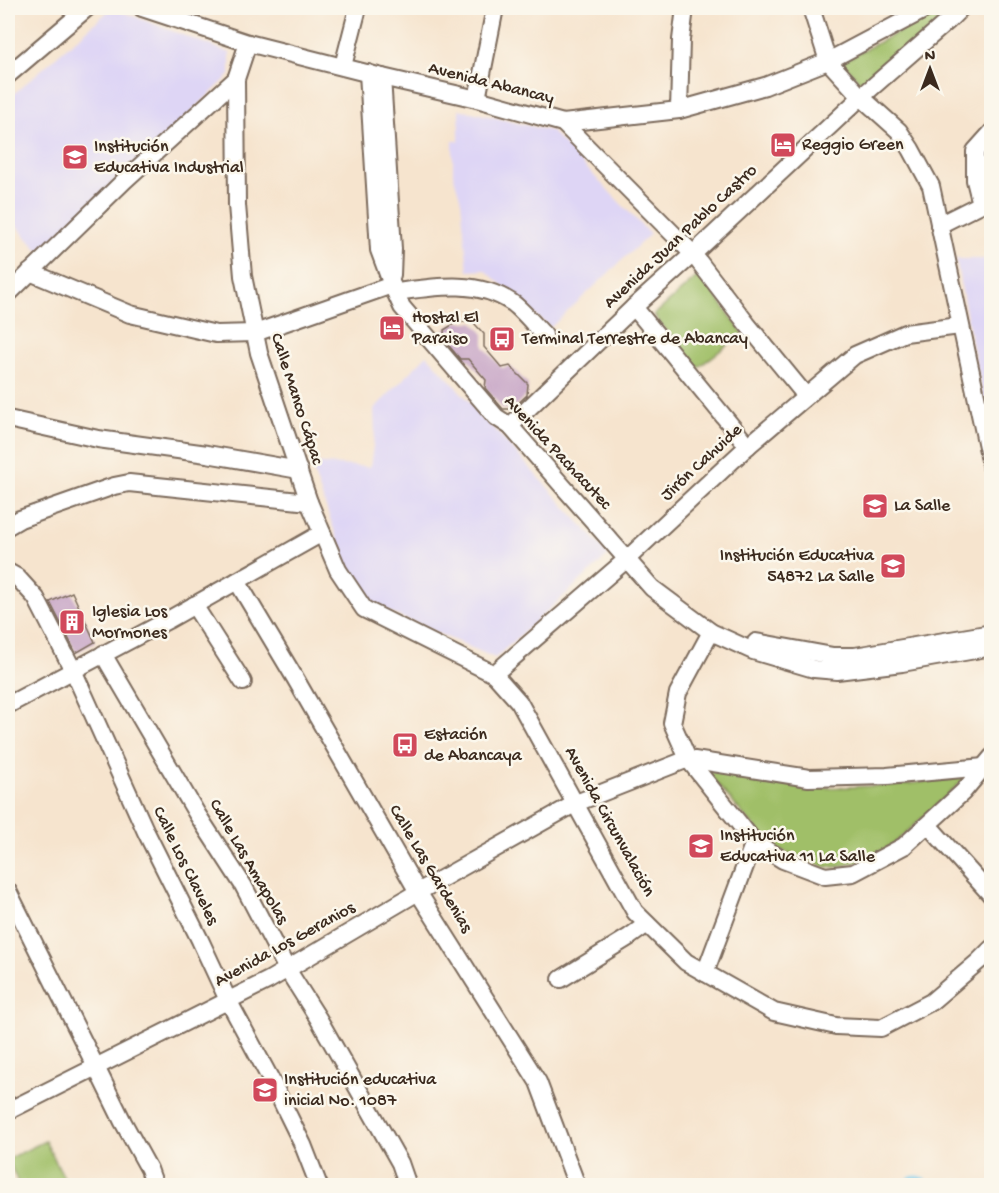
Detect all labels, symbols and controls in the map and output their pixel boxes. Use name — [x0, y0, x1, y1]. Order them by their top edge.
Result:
north arrow — [900, 39, 960, 99]
text: N — [925, 48, 936, 67]
street label: Avenida Abancay — [426, 58, 556, 110]
hotel icon: Reggio Green — [768, 130, 798, 160]
place label: Reggio Green — [802, 135, 904, 156]
place label: Institución Educativa Industrial — [94, 137, 244, 179]
school or university icon: Institución Educativa Industrial — [60, 142, 90, 172]
street label: Avenida Juan Pablo Castro — [600, 160, 762, 314]
place label: Hostal El Paraiso — [411, 308, 479, 350]
hotel icon: Hostal El Paraiso — [377, 313, 407, 343]
bus stop icon: Terminal Terrestre de Abancay — [487, 324, 517, 354]
place label: Terminal Terrestre de Abancay — [521, 329, 748, 350]
street label: Calle Manco Cápac — [265, 331, 327, 468]
street label: Avenida Pachacutec — [499, 392, 616, 515]
street label: Jirón Cahuide — [657, 420, 748, 506]
school or university icon: La Salle — [860, 491, 890, 521]
place label: La Salle — [894, 496, 951, 517]
place label: Institución Educativa 54872 La Salle — [720, 546, 875, 588]
school or university icon: Institución Educativa 54872 La Salle — [878, 551, 908, 581]
place label: Iglesia Los Mormones — [92, 602, 169, 644]
building icon: Iglesia Los Mormones — [57, 607, 87, 637]
place label: Estación de Abancaya — [424, 725, 523, 767]
bus stop icon: Estación de Abancaya — [390, 730, 420, 760]
street label: Avenida Circunvalación — [559, 743, 659, 901]
street label: Calle Las Amapolas — [204, 796, 293, 929]
street label: Calle Las Gardenias — [384, 801, 477, 938]
street label: Calle Los Claveles — [147, 803, 223, 930]
place label: Institución Educativa 11 La Salle — [720, 826, 876, 868]
school or university icon: Institución Educativa 11 La Salle — [686, 831, 716, 861]
street label: Avenida Los Geranios — [211, 897, 360, 992]
place label: Institución educativa inicial No. 1087 — [284, 1070, 437, 1112]
school or university icon: Institución educativa inicial No. 1087 — [250, 1075, 280, 1105]

